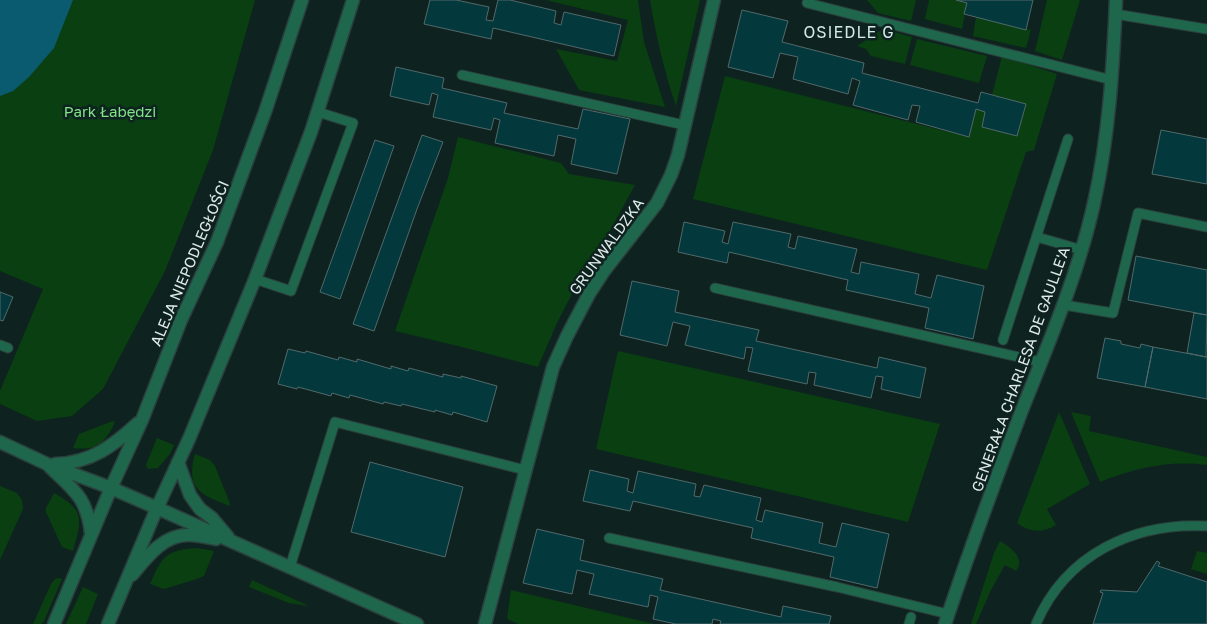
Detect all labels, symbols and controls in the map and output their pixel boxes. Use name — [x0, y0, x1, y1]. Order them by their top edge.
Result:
district label: OSIEDLE G — [803, 22, 895, 42]
park label: Park Łabędzi — [64, 102, 156, 120]
street label: ALEJA NIEPODLEGŁOŚCI — [146, 177, 232, 349]
street label: GRUNWALDZKA — [565, 194, 647, 298]
street label: GENERAŁA CHARLESA DE GAULLE'A — [967, 244, 1073, 494]

